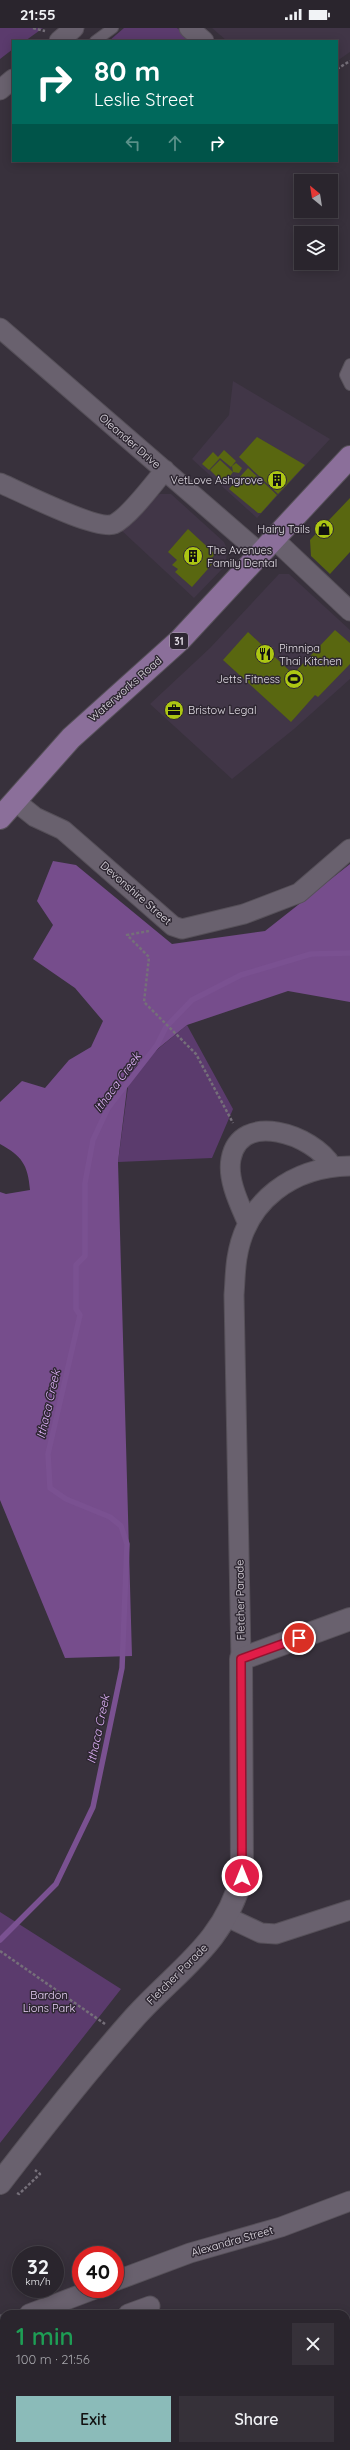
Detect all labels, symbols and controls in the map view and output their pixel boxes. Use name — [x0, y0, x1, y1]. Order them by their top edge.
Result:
text: 21:55 — [20, 5, 56, 24]
text: 80 m — [94, 53, 160, 88]
icon: right — [28, 56, 80, 108]
text: Leslie Street — [94, 88, 194, 111]
icon: left — [122, 132, 144, 154]
icon: ahead — [164, 132, 186, 154]
icon: right — [206, 132, 228, 154]
north arrow — [294, 174, 338, 218]
map controls — [294, 174, 338, 270]
button: layers — [294, 226, 338, 270]
street label: Oleander Drive — [96, 411, 164, 471]
building icon: VetLove Ashgrove — [266, 469, 288, 491]
place label: VetLove Ashgrove — [171, 473, 263, 487]
shop icon: Hairy Tails — [313, 518, 335, 540]
place label: Hairy Tails — [257, 522, 310, 536]
place label: The Avenues Family Dental — [207, 543, 277, 570]
building icon: The Avenues Family Dental — [182, 545, 204, 567]
road number: 31 — [170, 633, 188, 649]
place label: Pimnipa Thai Kitchen — [279, 641, 342, 668]
restaurant icon: Pimnipa Thai Kitchen — [254, 643, 276, 665]
street label: Waterworks Road — [86, 653, 164, 725]
sports icon: Jetts Fitness — [283, 668, 305, 690]
place label: Jetts Fitness — [216, 672, 280, 686]
office icon: Bristow Legal — [163, 699, 185, 721]
place label: Bristow Legal — [188, 703, 257, 717]
street label: Devonshire Street — [97, 858, 175, 928]
water label: Ithaca Creek — [90, 1048, 145, 1115]
water label: Ithaca Creek — [33, 1367, 64, 1440]
street label: Fletcher Parade — [232, 1560, 248, 1640]
pin — [282, 1621, 316, 1655]
icon: arrive — [288, 1627, 310, 1649]
water label: Ithaca Creek — [83, 1692, 113, 1765]
position arrow — [221, 1855, 263, 1897]
street label: Fletcher Parade — [143, 1940, 211, 2008]
park label: Bardon Lions Park — [23, 1988, 75, 2015]
street label: Alexandra Street — [189, 2223, 275, 2259]
speed limit sign: 40 — [72, 2246, 124, 2298]
text: 32 — [27, 2254, 49, 2279]
text: km/h — [25, 2275, 51, 2288]
text: 1 min — [16, 2321, 74, 2351]
button: close — [292, 2323, 334, 2365]
text: 100 m · 21:56 — [16, 2351, 90, 2367]
button: Exit — [16, 2396, 171, 2442]
button: Share — [179, 2396, 334, 2442]

